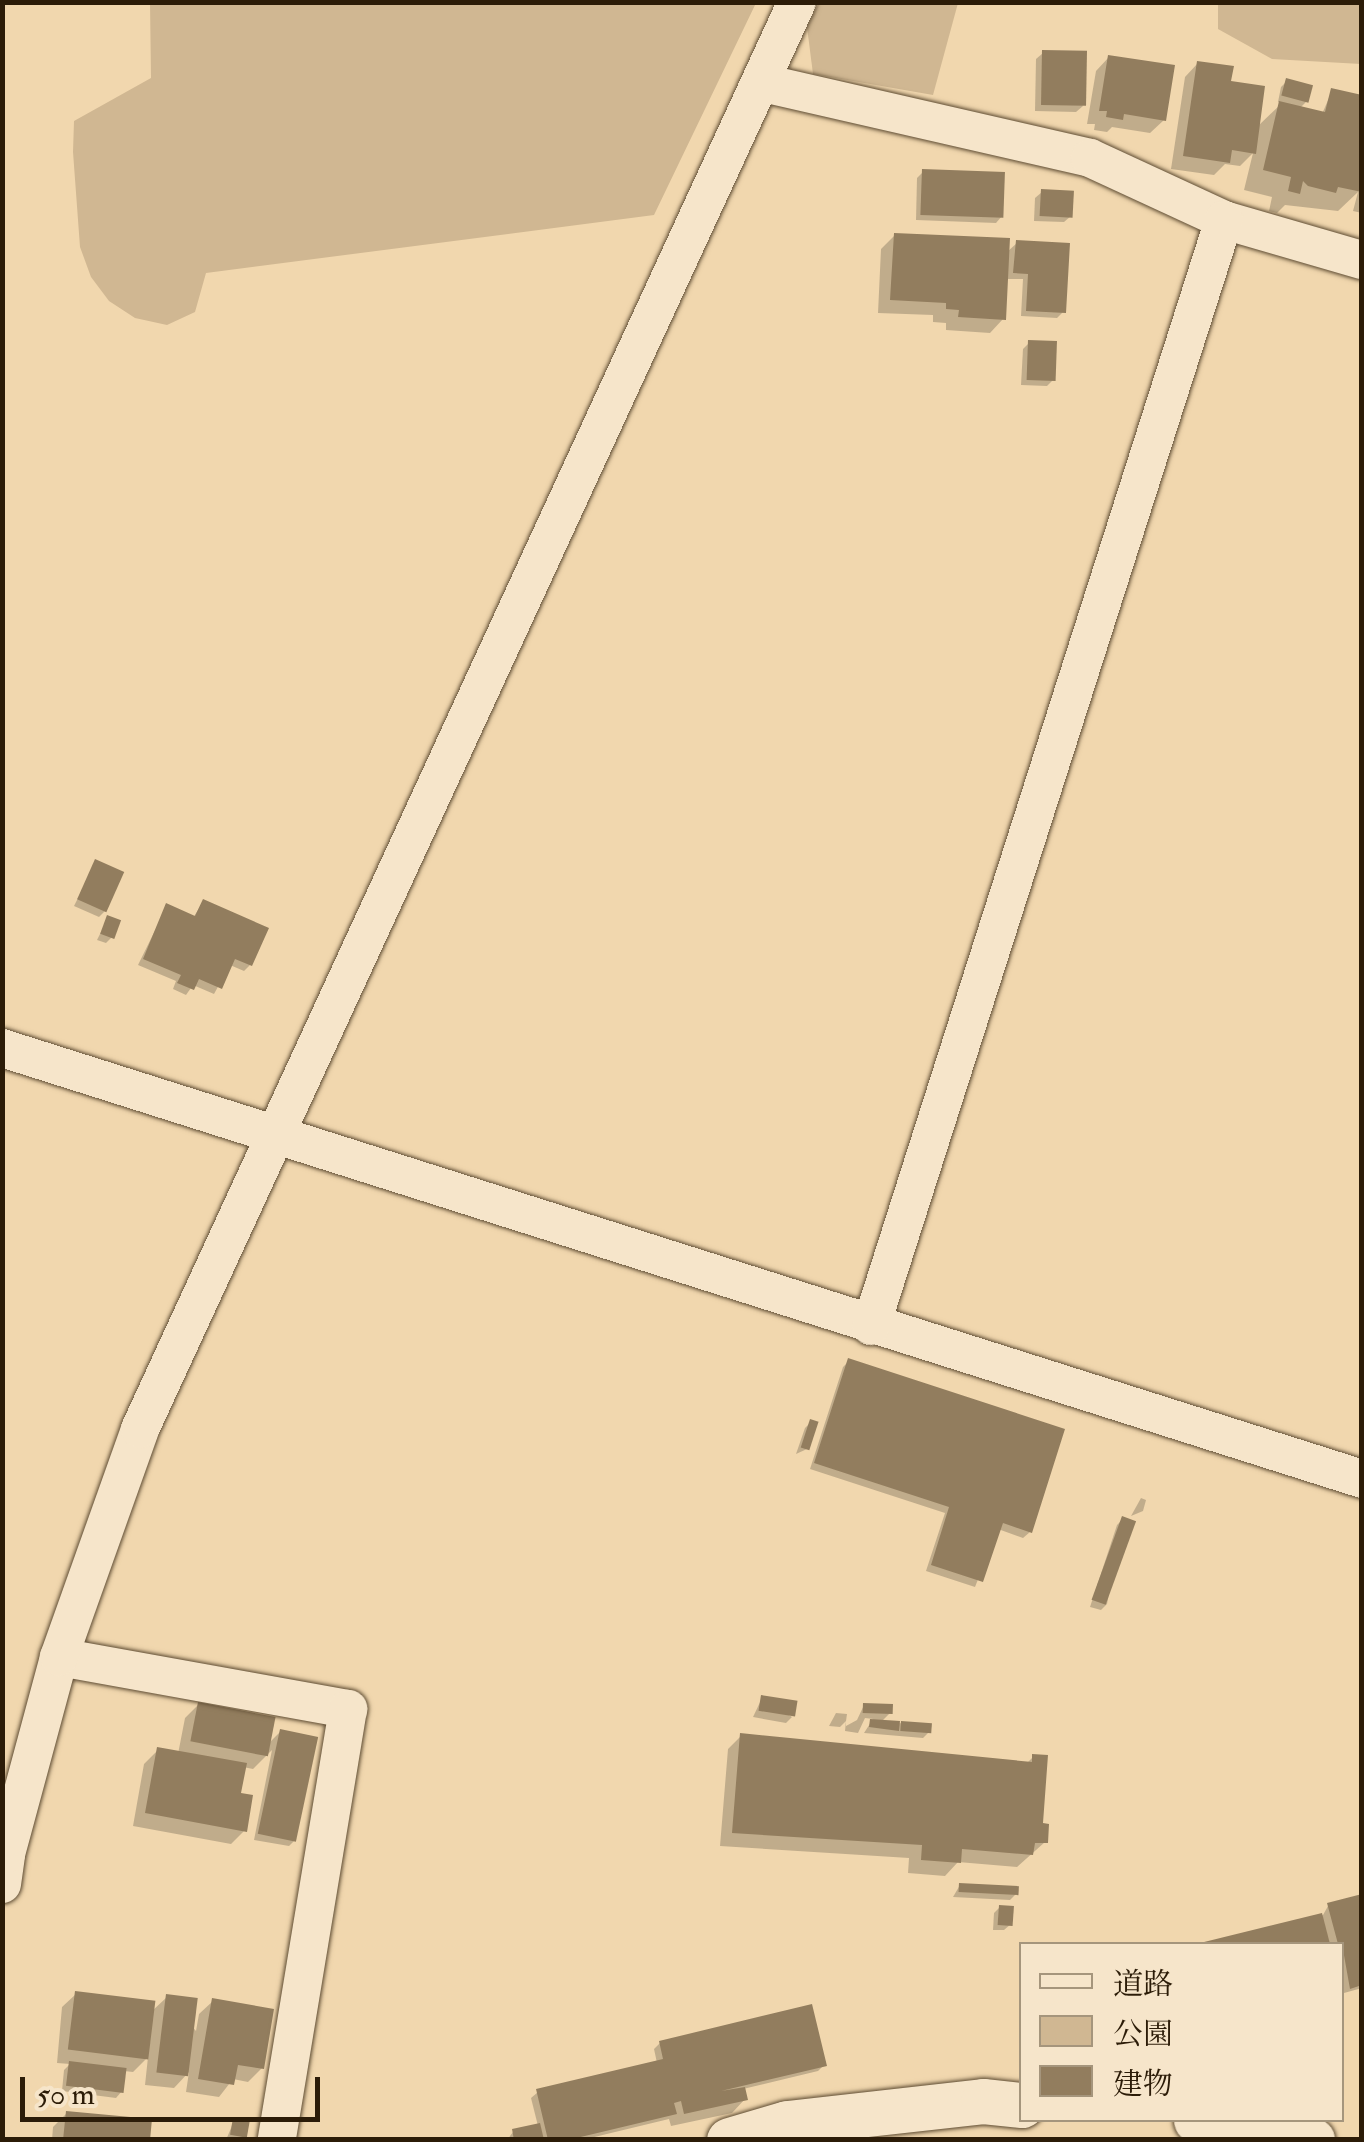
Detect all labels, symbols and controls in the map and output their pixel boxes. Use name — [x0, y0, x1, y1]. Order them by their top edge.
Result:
legend — [1019, 1942, 1344, 2122]
text: 道路 — [1113, 1966, 1173, 2003]
text: 公園 — [1113, 2016, 1173, 2053]
scale bar — [25, 2057, 325, 2119]
text: 建物 — [1113, 2066, 1173, 2103]
text: 50 m — [37, 2076, 95, 2113]

